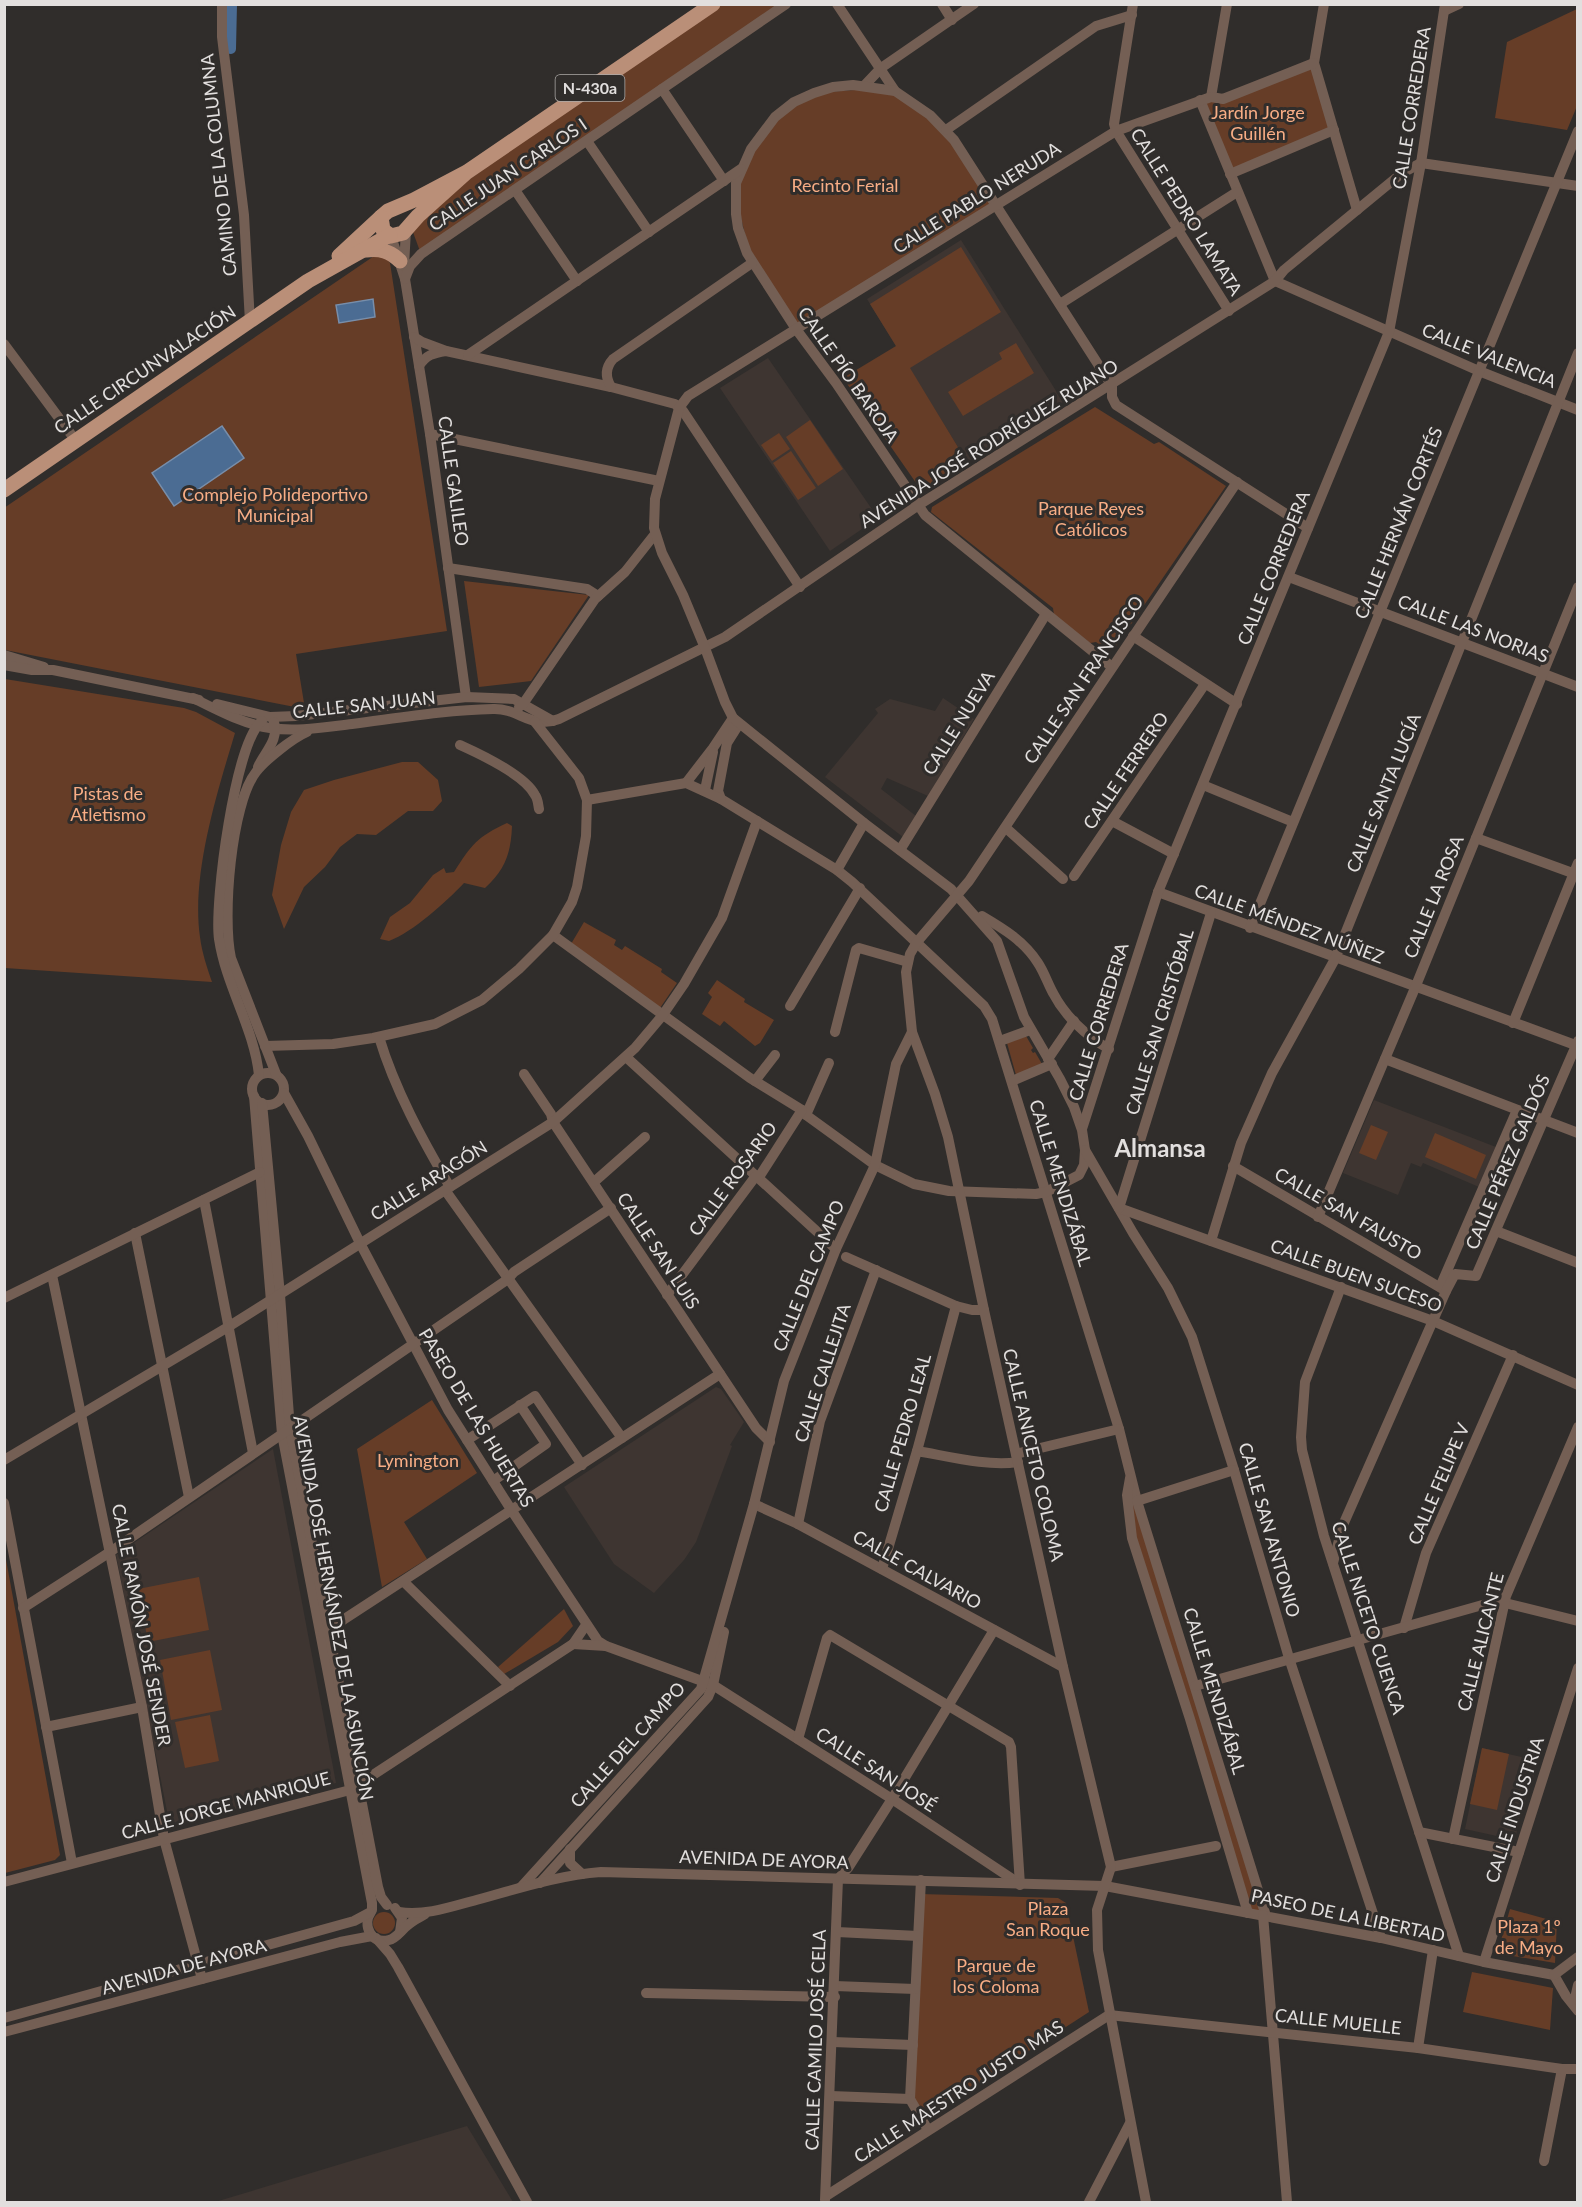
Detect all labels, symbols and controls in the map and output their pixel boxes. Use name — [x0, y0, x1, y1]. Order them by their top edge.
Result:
street label: CALLE CORREDERA — [1387, 24, 1435, 191]
street label: CAMINO DE LA COLUMNA — [195, 52, 241, 277]
road number: N-430a — [556, 75, 624, 101]
park label: Jardín Jorge Guillén — [1211, 101, 1305, 144]
street label: CALLE JUAN CARLOS I — [424, 113, 591, 235]
street label: CALLE PEDRO LAMATA — [1126, 124, 1248, 300]
street label: CALLE PABLO NERUDA — [889, 136, 1065, 258]
park label: Recinto Ferial — [791, 174, 899, 196]
street label: CALLE CIRCUNVALACIÓN — [49, 300, 240, 438]
street label: CALLE PÍO BAROJA — [794, 302, 904, 447]
street label: CALLE VALENCIA — [1419, 318, 1561, 392]
street label: AVENIDA JOSÉ RODRÍGUEZ RUANO — [855, 354, 1122, 532]
street label: CALLE GALILEO — [434, 414, 474, 547]
street label: CALLE HERNÁN CORTÉS — [1349, 423, 1447, 622]
park label: Complejo Polideportivo Municipal — [182, 483, 368, 526]
street label: CALLE CORREDERA — [1232, 487, 1314, 648]
park label: Parque Reyes Católicos — [1038, 497, 1144, 540]
street label: CALLE LAS NORIAS — [1395, 589, 1552, 667]
street label: CALLE SAN FRANCISCO — [1019, 591, 1148, 768]
street label: CALLE NUEVA — [917, 666, 999, 779]
street label: CALLE SAN JUAN — [291, 686, 437, 722]
street label: CALLE FERRERO — [1078, 708, 1173, 833]
street label: CALLE SANTA LUCÍA — [1341, 709, 1425, 876]
park label: Pistas de Atletismo — [70, 782, 146, 825]
street label: CALLE LA ROSA — [1398, 831, 1468, 961]
street label: CALLE MÉNDEZ NÚÑEZ — [1192, 879, 1387, 968]
street label: CALLE SAN CRISTÓBAL — [1120, 926, 1198, 1117]
street label: CALLE CORREDERA — [1063, 939, 1133, 1104]
street label: CALLE PÉREZ GALDÓS — [1460, 1071, 1554, 1253]
street label: CALLE MENDIZÁBAL — [1025, 1097, 1097, 1269]
street label: CALLE ROSARIO — [683, 1117, 781, 1240]
district label: Almansa — [1113, 1133, 1206, 1162]
street label: CALLE ARAGÓN — [366, 1135, 491, 1225]
street label: CALLE SAN FAUSTO — [1271, 1162, 1426, 1264]
street label: CALLE SAN LUIS — [613, 1188, 705, 1313]
street label: CALLE DEL CAMPO — [768, 1197, 848, 1355]
street label: CALLE BUEN SUCESO — [1268, 1234, 1445, 1316]
street label: CALLE CALLEJITA — [789, 1300, 855, 1445]
street label: PASEO DE LAS HUERTAS — [415, 1324, 539, 1511]
street label: CALLE ANICETO COLOMA — [999, 1346, 1069, 1564]
street label: CALLE PEDRO LEAL — [869, 1351, 935, 1514]
street label: AVENIDA JOSÉ HERNÁNDEZ DE LA ASUNCIÓN — [289, 1414, 379, 1802]
street label: CALLE FELIPE V — [1403, 1419, 1474, 1548]
street label: CALLE SAN ANTONIO — [1234, 1440, 1305, 1620]
park label: Lymington — [377, 1449, 459, 1471]
street label: CALLE RAMÓN JOSÉ SENDER — [108, 1502, 176, 1748]
street label: CALLE NICETO CUENCA — [1327, 1518, 1411, 1718]
street label: CALLE CALVARIO — [849, 1525, 986, 1614]
street label: CALLE ALICANTE — [1452, 1570, 1508, 1714]
street label: CALLE MENDIZÁBAL — [1179, 1605, 1251, 1777]
street label: CALLE DEL CAMPO — [565, 1677, 689, 1812]
street label: CALLE SAN JOSÉ — [812, 1722, 941, 1816]
street label: CALLE INDUSTRIA — [1480, 1733, 1548, 1886]
street label: CALLE JORGE MANRIQUE — [119, 1767, 333, 1844]
street label: AVENIDA DE AYORA — [679, 1845, 850, 1873]
street label: PASEO DE LA LIBERTAD — [1249, 1884, 1447, 1946]
park label: Plaza San Roque — [1006, 1897, 1090, 1940]
park label: Plaza 1º de Mayo — [1495, 1915, 1563, 1958]
street label: CALLE CAMILO JOSÉ CELA — [800, 1928, 830, 2151]
street label: AVENIDA DE AYORA — [99, 1933, 269, 1999]
park label: Parque de los Coloma — [952, 1954, 1040, 1997]
street label: CALLE MUELLE — [1274, 2003, 1402, 2039]
street label: CALLE MAESTRO JUSTO MAS — [850, 2015, 1067, 2167]

